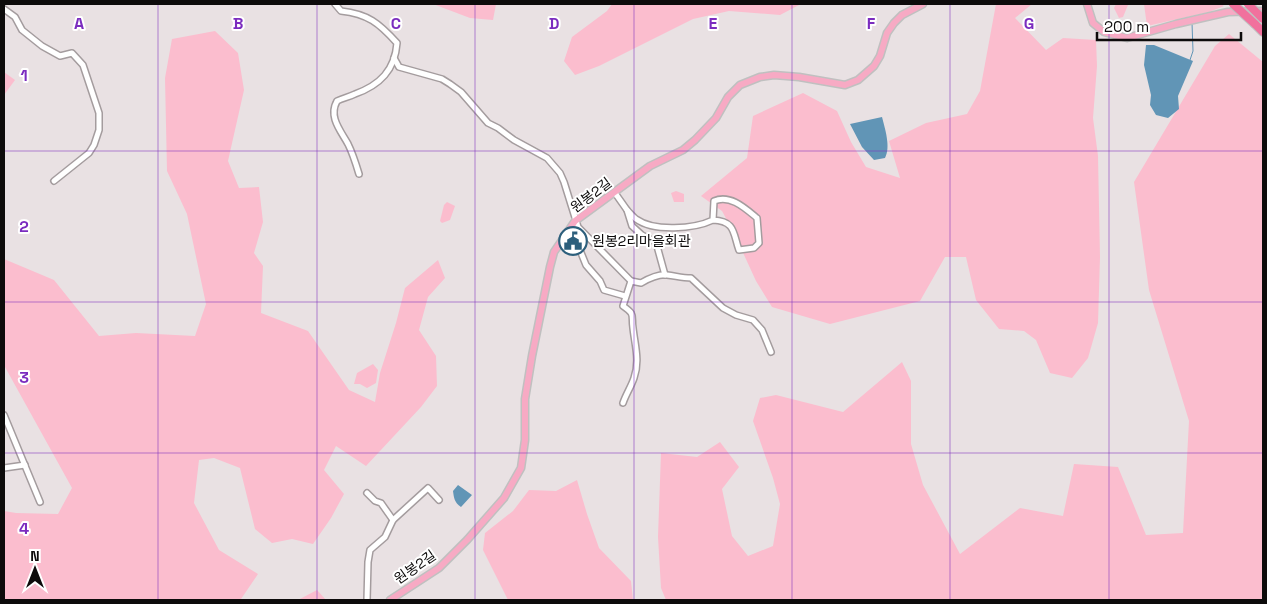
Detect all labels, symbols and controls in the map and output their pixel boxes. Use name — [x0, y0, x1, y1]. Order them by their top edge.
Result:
scale bar — [1097, 10, 1241, 42]
text: A — [74, 13, 84, 34]
text: B — [233, 13, 243, 34]
text: C — [391, 13, 401, 34]
text: D — [549, 13, 559, 34]
text: E — [709, 13, 718, 34]
text: F — [867, 13, 876, 34]
text: G — [1024, 13, 1034, 34]
text: 200 m — [1104, 17, 1149, 36]
text: 1 — [20, 65, 28, 86]
street label: 원봉2길 — [567, 174, 615, 216]
text: 2 — [19, 216, 29, 237]
public building icon: 원봉2리마을회관 — [558, 226, 588, 256]
place label: 원봉2리마을회관 — [592, 232, 691, 250]
text: 3 — [19, 367, 29, 388]
text: 4 — [19, 518, 29, 539]
north arrow — [10, 544, 60, 594]
street label: 원봉2길 — [391, 546, 439, 588]
text: N — [30, 547, 40, 565]

